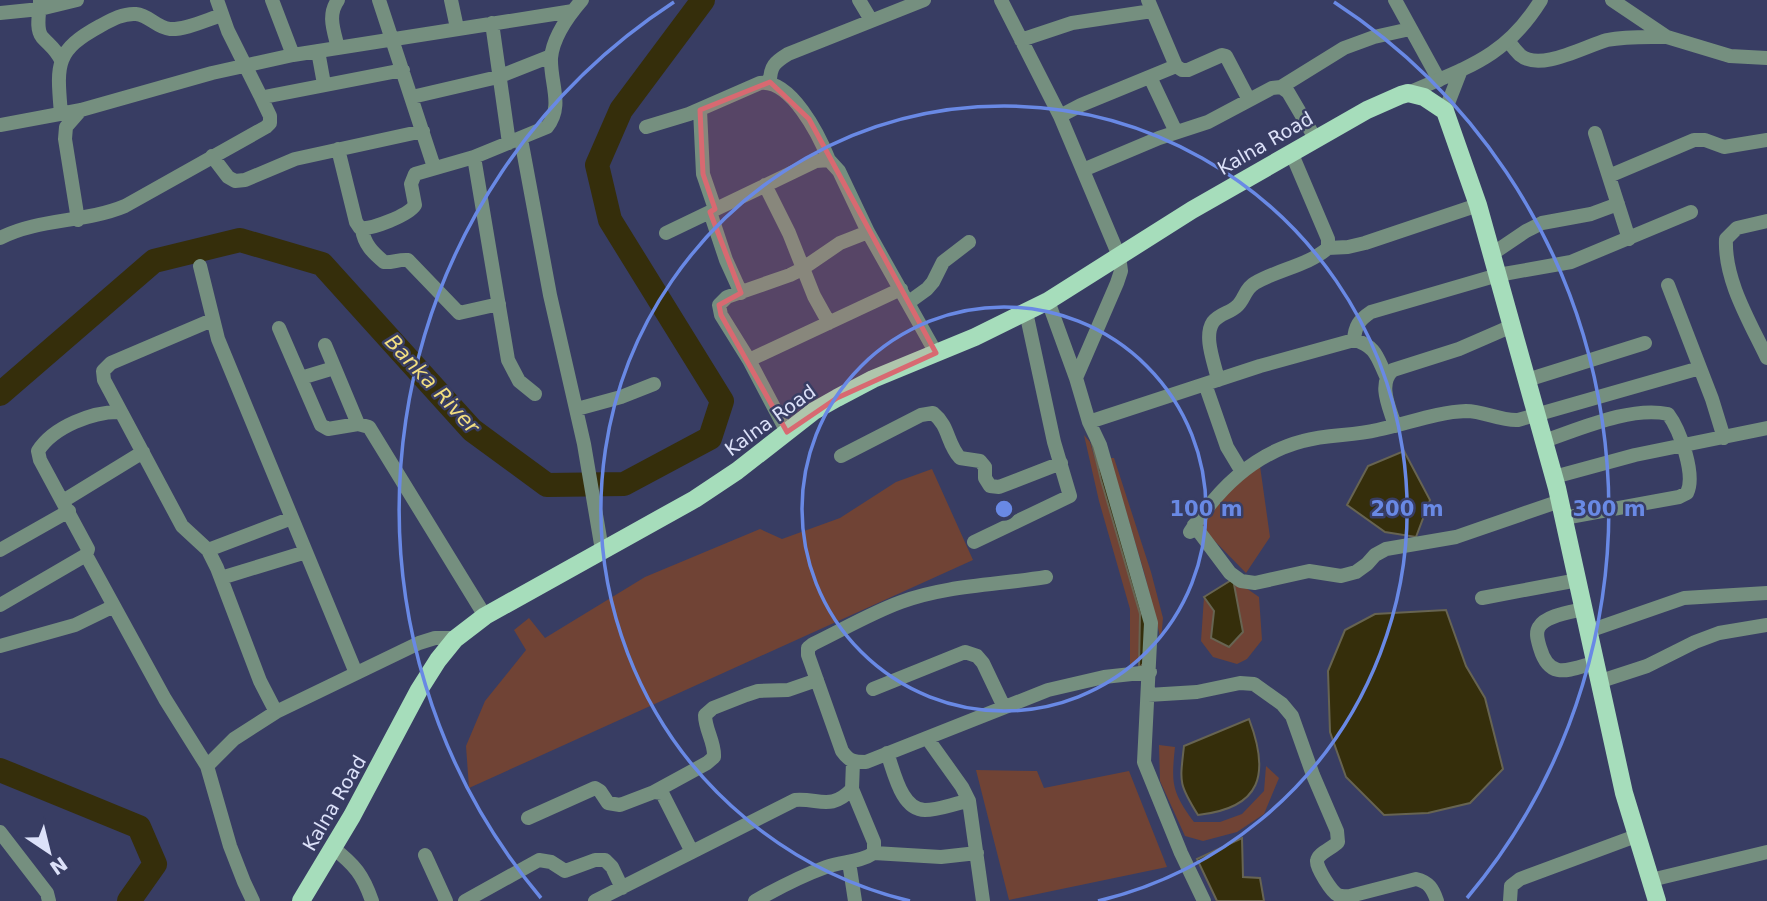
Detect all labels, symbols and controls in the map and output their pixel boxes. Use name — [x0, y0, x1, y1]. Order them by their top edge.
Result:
street label: Kalna Road — [1213, 107, 1317, 179]
water label: Banka River — [380, 329, 485, 440]
street label: Kalna Road — [720, 380, 820, 460]
centre of rings — [992, 497, 1016, 521]
text: 100 m — [1169, 497, 1243, 521]
text: 200 m — [1370, 497, 1444, 521]
text: 300 m — [1572, 497, 1646, 521]
street label: Kalna Road — [298, 751, 370, 855]
north arrow — [14, 817, 84, 887]
text: N — [46, 852, 72, 879]

